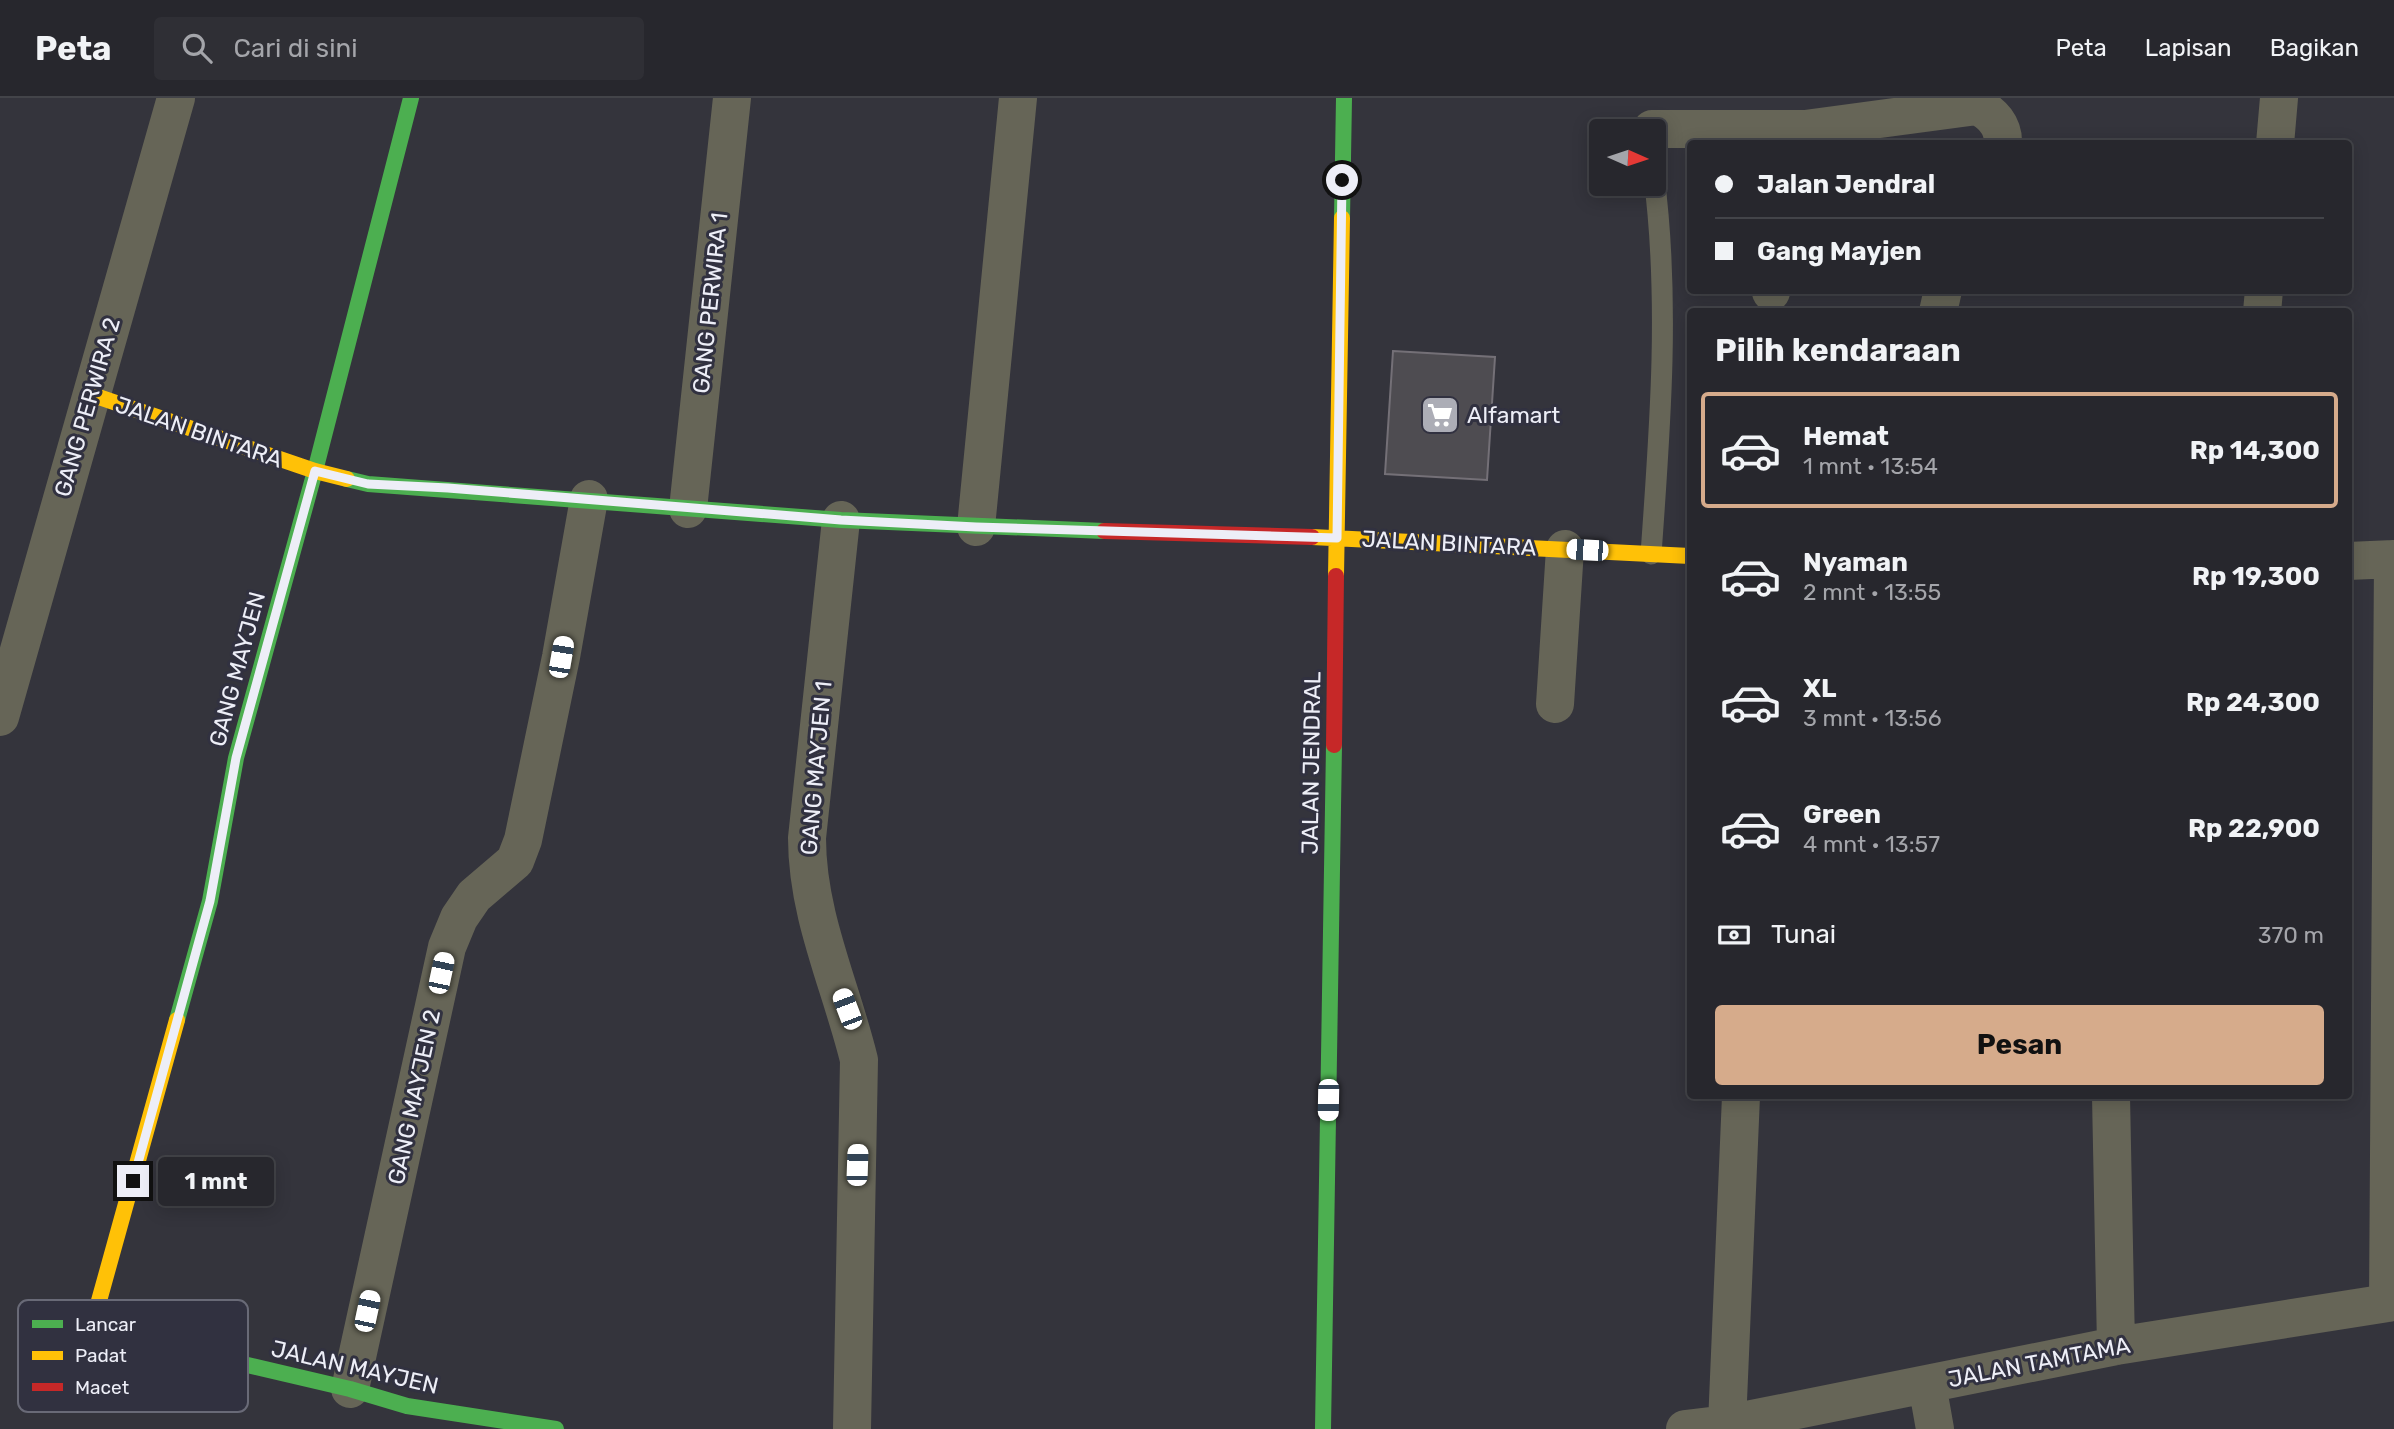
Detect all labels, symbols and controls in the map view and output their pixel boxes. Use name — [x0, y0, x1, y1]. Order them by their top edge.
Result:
search box — [154, 17, 644, 80]
text: Peta — [35, 29, 112, 68]
icon: search — [178, 29, 216, 67]
text: Cari di sini — [234, 33, 357, 64]
text: Peta — [2055, 34, 2107, 62]
text: Lapisan — [2145, 34, 2232, 62]
text: Bagikan — [2270, 34, 2359, 62]
north arrow — [1589, 119, 1666, 196]
map controls — [1589, 119, 1666, 196]
route start — [1326, 164, 1358, 196]
text: Jalan Jendral — [1757, 169, 1935, 200]
street label: GANG PERWIRA 1 — [687, 211, 733, 395]
text: Gang Mayjen — [1757, 236, 1922, 267]
street label: GANG PERWIRA 2 — [48, 314, 126, 500]
text: Pilih kendaraan — [1715, 331, 1961, 369]
street label: JALAN BINTARA — [112, 390, 286, 474]
supermarket icon: Alfamart — [1419, 394, 1461, 436]
place label: Alfamart — [1467, 401, 1560, 429]
icon: car — [1719, 419, 1782, 482]
text: Hemat — [1803, 421, 1889, 452]
text: Rp 14,300 — [2190, 435, 2320, 466]
text: 1 mnt · 13:54 — [1803, 452, 1938, 480]
street label: JALAN BINTARA — [1361, 524, 1537, 562]
car — [1566, 538, 1609, 562]
icon: car — [1719, 545, 1782, 608]
text: Nyaman — [1803, 547, 1908, 578]
text: Rp 19,300 — [2192, 561, 2320, 592]
text: 2 mnt · 13:55 — [1803, 578, 1941, 606]
street label: GANG MAYJEN — [203, 589, 271, 749]
car — [548, 634, 575, 680]
street label: JALAN JENDRAL — [1295, 671, 1327, 855]
icon: car — [1719, 671, 1782, 734]
text: XL — [1803, 673, 1836, 704]
street label: GANG MAYJEN 1 — [794, 680, 838, 856]
text: Rp 24,300 — [2186, 687, 2320, 718]
text: 3 mnt · 13:56 — [1803, 704, 1942, 732]
icon: car — [1719, 797, 1782, 860]
text: Green — [1803, 799, 1881, 830]
text: Rp 22,900 — [2188, 813, 2320, 844]
text: 4 mnt · 13:57 — [1803, 830, 1940, 858]
icon: cash — [1715, 916, 1753, 954]
text: Tunai — [1771, 919, 1836, 950]
text: 370 m — [2258, 921, 2324, 949]
car — [427, 950, 456, 996]
car — [830, 986, 865, 1032]
button: Pesan — [1715, 1005, 2324, 1085]
street label: GANG MAYJEN 2 — [382, 1007, 446, 1187]
car — [1318, 1079, 1339, 1121]
car — [846, 1144, 869, 1186]
callout: 1 mnt — [158, 1156, 273, 1206]
route end — [117, 1165, 149, 1197]
text: 1 mnt — [185, 1167, 247, 1195]
car — [353, 1288, 382, 1334]
legend — [18, 1300, 248, 1412]
text: Lancar — [75, 1313, 137, 1336]
street label: JALAN TAMTAMA — [1945, 1331, 2133, 1393]
street label: JALAN MAYJEN — [269, 1334, 441, 1400]
text: Padat — [75, 1344, 127, 1367]
text: Macet — [75, 1376, 130, 1399]

